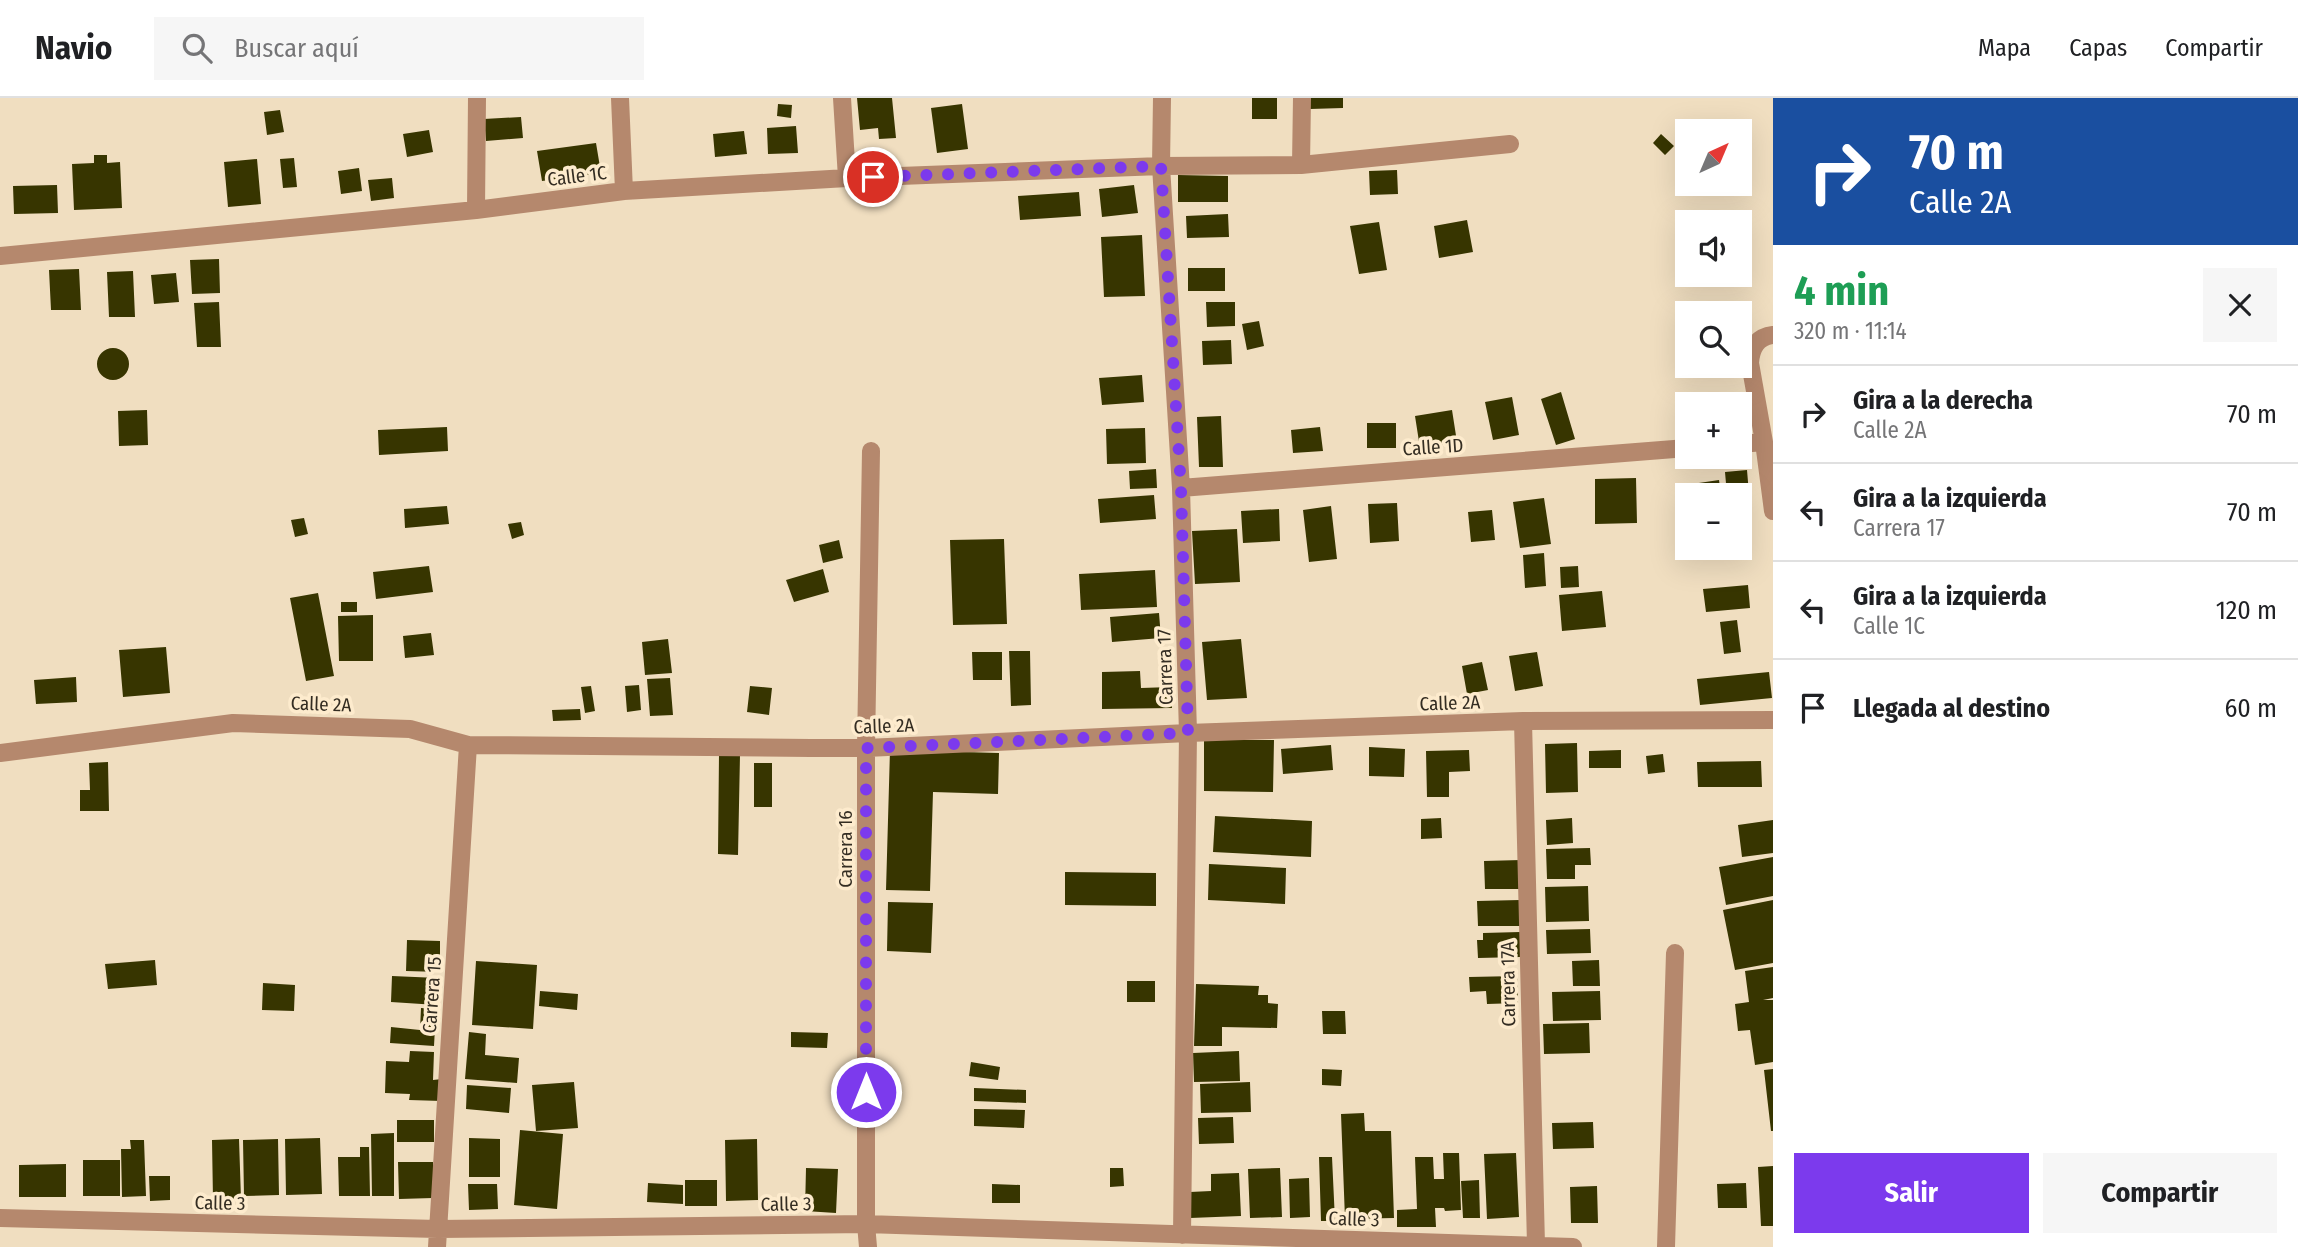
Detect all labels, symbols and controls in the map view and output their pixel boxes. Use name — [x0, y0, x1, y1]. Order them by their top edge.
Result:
search box — [154, 17, 644, 80]
text: Navio — [35, 28, 112, 68]
icon: search — [178, 29, 216, 67]
text: Buscar aquí — [234, 33, 359, 64]
text: Mapa — [1978, 34, 2031, 62]
text: Capas — [2069, 34, 2127, 62]
text: Compartir — [2165, 34, 2263, 62]
north arrow — [1675, 119, 1752, 196]
map controls — [1675, 119, 1752, 560]
text: 70 m — [1909, 123, 2004, 182]
icon: right — [1794, 126, 1885, 217]
pin — [843, 147, 903, 207]
icon: arrive — [854, 158, 892, 196]
street label: Calle 1C — [546, 161, 608, 191]
text: Calle 2A — [1909, 183, 2011, 221]
button: sound — [1675, 210, 1752, 287]
text: 4 min — [1794, 266, 1889, 316]
button: close — [2203, 268, 2277, 342]
button: search — [1675, 301, 1752, 378]
text: 320 m · 11:14 — [1794, 317, 1907, 345]
text: Gira a la derecha — [1853, 385, 2033, 416]
button: + — [1675, 392, 1752, 469]
icon: right — [1794, 395, 1832, 433]
text: 70 m — [2227, 399, 2277, 430]
text: Calle 2A — [1853, 416, 1927, 444]
street label: Calle 1D — [1402, 433, 1464, 461]
button: − — [1675, 483, 1752, 560]
text: Gira a la izquierda — [1853, 483, 2047, 514]
icon: left — [1794, 493, 1832, 531]
text: 70 m — [2227, 497, 2277, 528]
text: Carrera 17 — [1853, 514, 1945, 542]
text: Gira a la izquierda — [1853, 581, 2047, 612]
icon: left — [1794, 591, 1832, 629]
text: 120 m — [2216, 595, 2277, 626]
text: Calle 1C — [1853, 612, 1925, 640]
street label: Carrera 17 — [1152, 628, 1178, 705]
icon: arrive — [1794, 689, 1832, 727]
street label: Calle 2A — [1419, 690, 1481, 716]
street label: Calle 2A — [290, 691, 352, 717]
text: Llegada al destino — [1853, 693, 2050, 724]
text: 60 m — [2224, 693, 2277, 724]
street label: Calle 2A — [853, 713, 915, 739]
street label: Carrera 16 — [834, 810, 857, 888]
street label: Carrera 17A — [1496, 941, 1520, 1027]
street label: Carrera 15 — [418, 956, 446, 1034]
position arrow — [829, 1055, 903, 1129]
button: Salir — [1794, 1153, 2029, 1233]
button: Compartir — [2043, 1153, 2277, 1233]
street label: Calle 3 — [194, 1191, 246, 1215]
street label: Calle 3 — [760, 1192, 812, 1216]
street label: Calle 3 — [1328, 1207, 1380, 1231]

